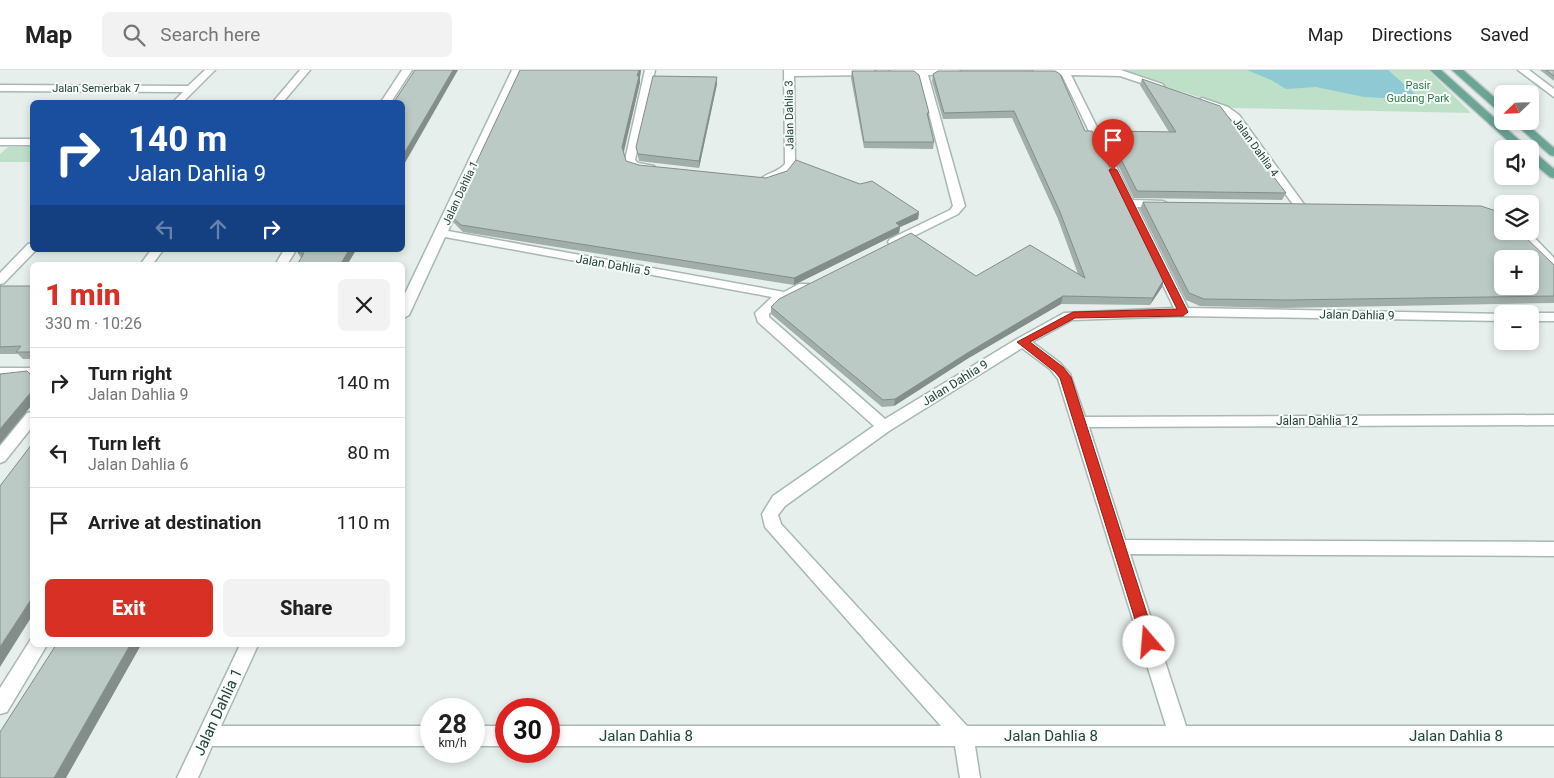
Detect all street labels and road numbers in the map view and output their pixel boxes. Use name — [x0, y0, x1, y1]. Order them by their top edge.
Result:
street label: Jalan Dahlia 3 — [782, 80, 797, 150]
street label: Jalan Semerbak 7 — [52, 82, 140, 95]
street label: Jalan Dahlia 4 — [1230, 116, 1281, 179]
street label: Jalan Dahlia 1 — [440, 159, 481, 227]
street label: Jalan Dahlia 5 — [575, 252, 652, 278]
street label: Jalan Dahlia 9 — [1319, 307, 1395, 323]
street label: Jalan Dahlia 9 — [919, 357, 991, 409]
street label: Jalan Dahlia 12 — [1276, 414, 1358, 428]
street label: Jalan Dahlia 1 — [190, 666, 246, 758]
street label: Jalan Dahlia 8 — [599, 727, 693, 745]
street label: Jalan Dahlia 8 — [1004, 727, 1098, 745]
street label: Jalan Dahlia 8 — [1409, 727, 1503, 745]

